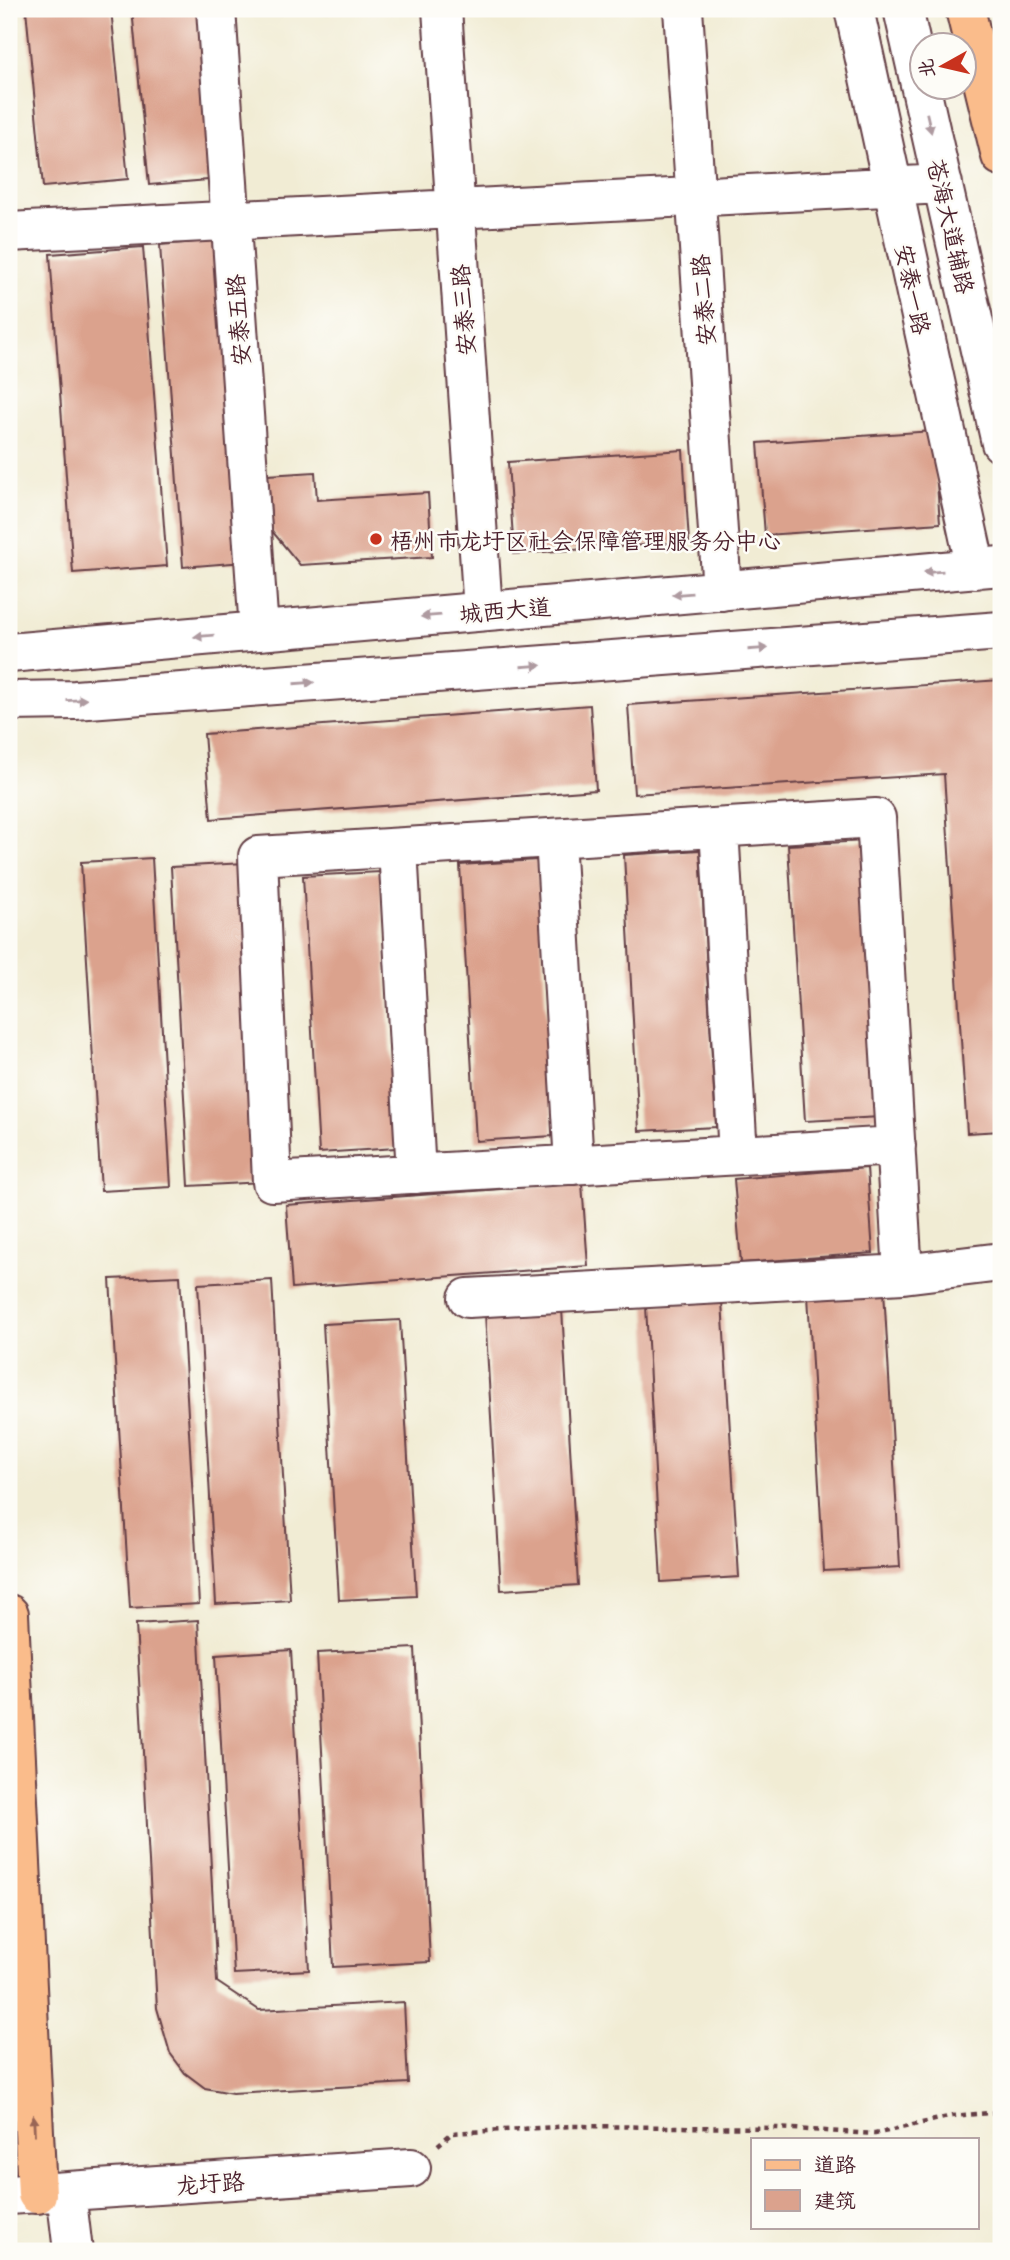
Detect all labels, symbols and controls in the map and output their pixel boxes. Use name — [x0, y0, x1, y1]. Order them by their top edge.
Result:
north arrow — [908, 32, 978, 102]
text: 北 — [910, 57, 940, 80]
one-way arrow — [924, 112, 935, 134]
street label: 苍海大道辅路 — [919, 155, 985, 297]
street label: 安泰一路 — [887, 240, 941, 338]
street label: 安泰二路 — [681, 253, 723, 347]
street label: 安泰三路 — [441, 263, 483, 357]
street label: 安泰五路 — [216, 273, 258, 367]
place label: 梧州市龙圩区社会保障管理服务分中心 — [390, 522, 781, 557]
marker: 梧州市龙圩区社会保障管理服务分中心 — [368, 531, 384, 547]
one-way arrow — [922, 567, 944, 578]
street label: 城西大道 — [458, 588, 552, 630]
one-way arrow — [671, 589, 693, 600]
one-way arrow — [420, 611, 442, 622]
one-way arrow — [193, 630, 215, 641]
one-way arrow — [747, 643, 769, 654]
one-way arrow — [520, 660, 542, 671]
one-way arrow — [293, 677, 315, 688]
one-way arrow — [66, 694, 88, 705]
one-way arrow — [28, 2114, 39, 2136]
legend — [751, 2138, 978, 2228]
text: 道路 — [814, 2147, 856, 2179]
street label: 龙圩路 — [174, 2162, 246, 2202]
text: 建筑 — [814, 2183, 856, 2215]

